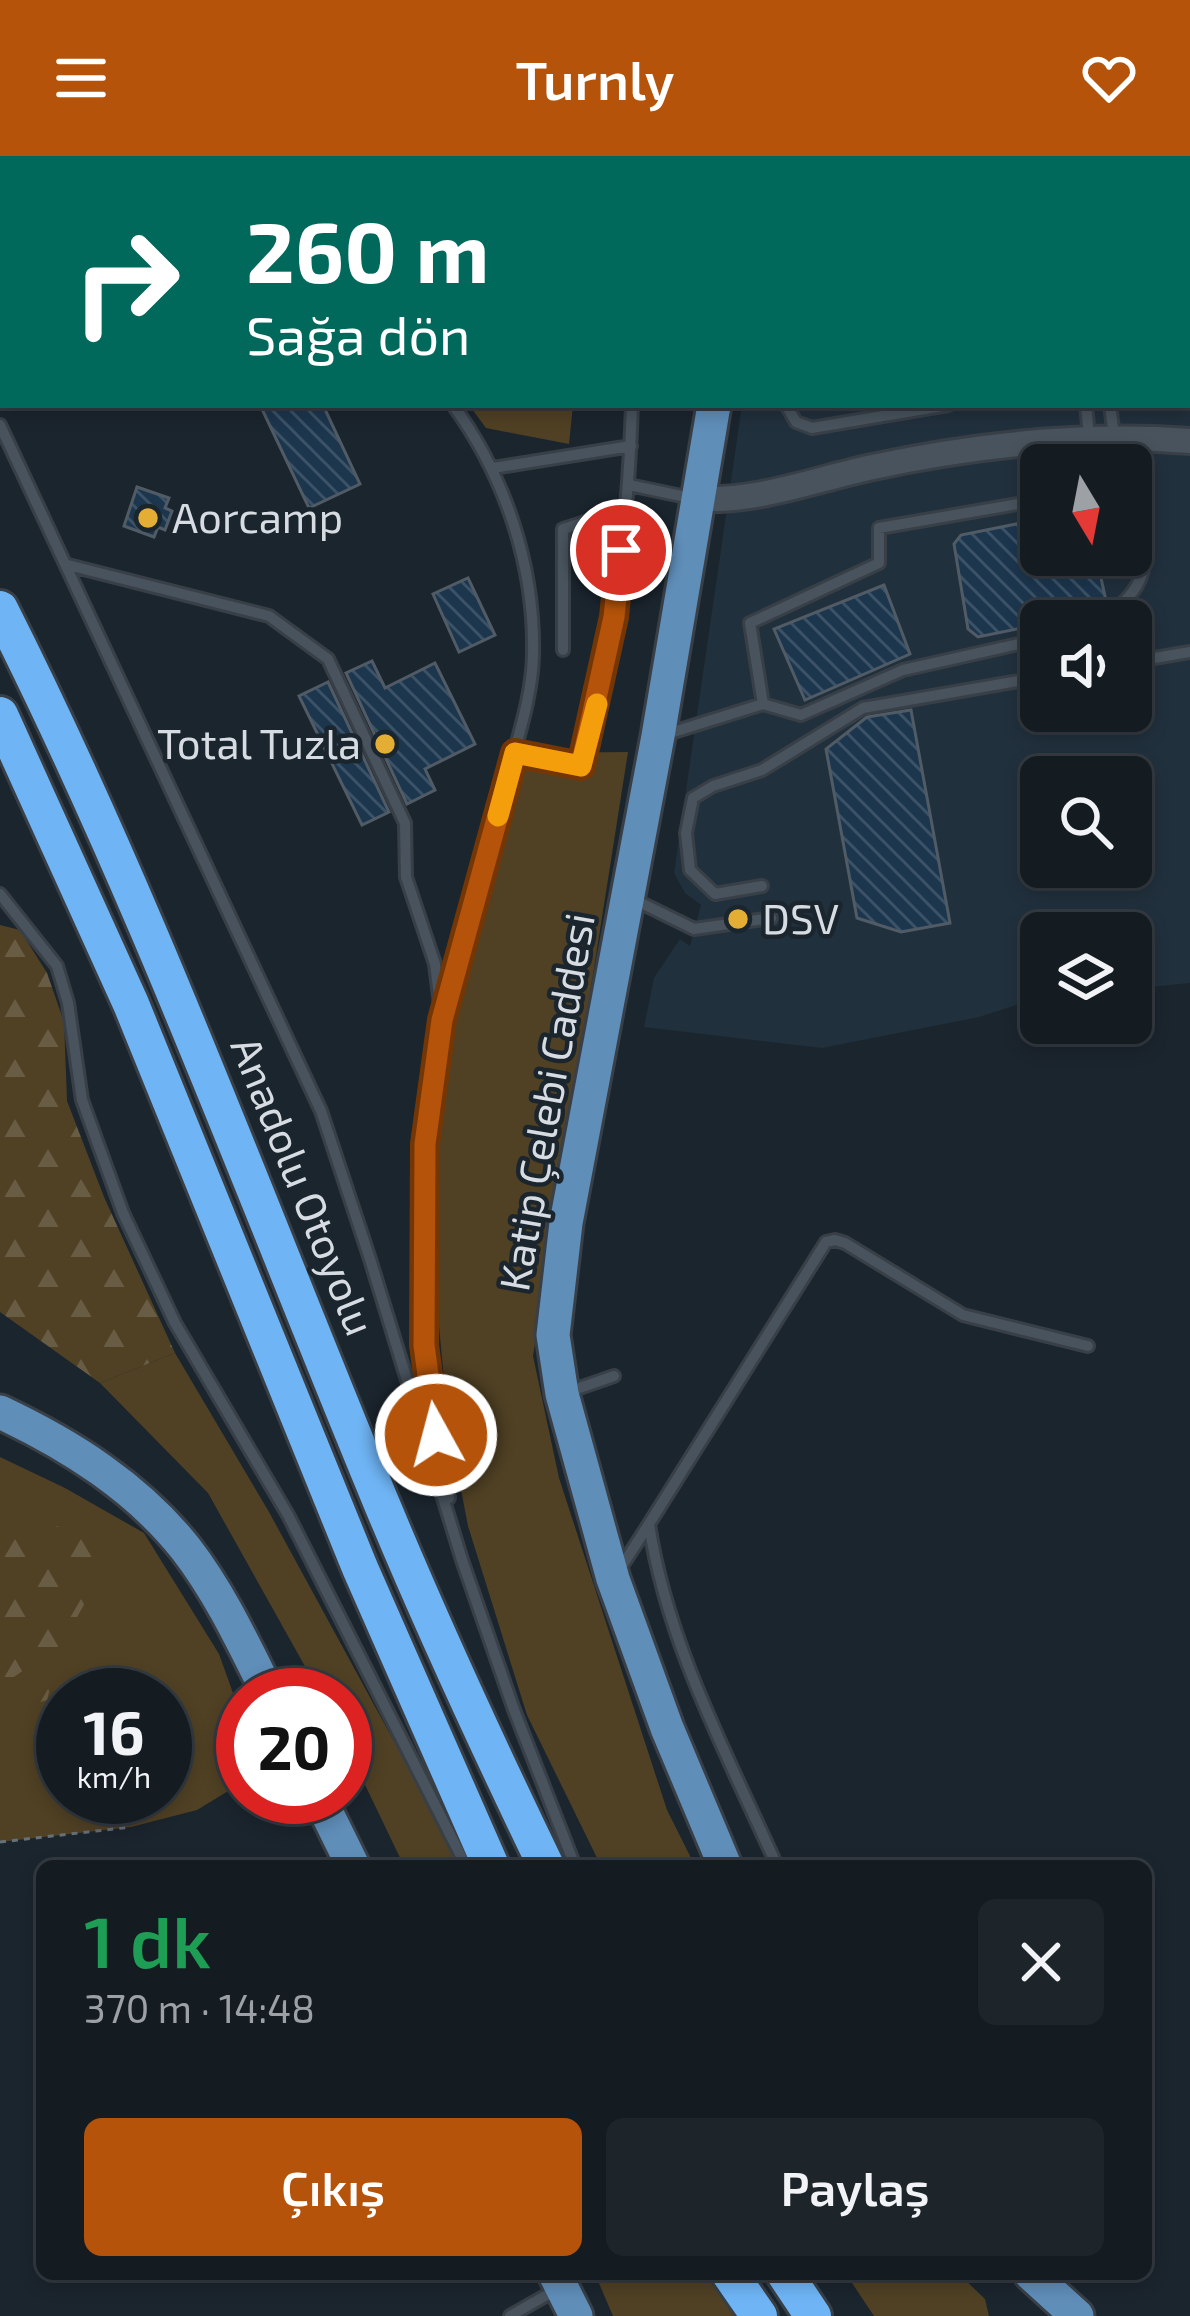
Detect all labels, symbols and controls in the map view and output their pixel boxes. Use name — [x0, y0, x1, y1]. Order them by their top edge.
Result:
icon: menu — [48, 45, 114, 111]
icon: heart — [1076, 45, 1142, 111]
text: Turnly — [516, 46, 674, 111]
text: 260 m — [246, 199, 490, 300]
icon: right — [48, 204, 204, 360]
text: Sağa dön — [246, 301, 470, 366]
north arrow — [1020, 444, 1152, 576]
map controls — [1020, 444, 1152, 1044]
place label: Aorcamp — [172, 491, 343, 541]
pin — [570, 499, 672, 601]
marker: Aorcamp — [135, 505, 161, 531]
icon: arrive — [588, 517, 654, 583]
button: sound — [1020, 600, 1152, 732]
place label: Total Tuzla — [157, 717, 361, 767]
marker: Total Tuzla — [372, 731, 398, 757]
button: search — [1020, 756, 1152, 888]
place label: DSV — [762, 892, 839, 942]
marker: DSV — [725, 906, 751, 932]
street label: Katip Çelebi Caddesi — [487, 909, 606, 1295]
button: layers — [1020, 912, 1152, 1044]
street label: Anadolu Otoyolu — [222, 1029, 387, 1342]
position arrow — [373, 1372, 499, 1498]
speed limit sign: 20 — [216, 1668, 372, 1824]
text: 16 — [83, 1695, 145, 1767]
text: km/h — [77, 1758, 151, 1794]
text: 1 dk — [84, 1896, 211, 1982]
button: close — [978, 1899, 1104, 2025]
text: 370 m · 14:48 — [84, 1984, 315, 2031]
button: Çıkış — [84, 2118, 582, 2256]
button: Paylaş — [606, 2118, 1104, 2256]

